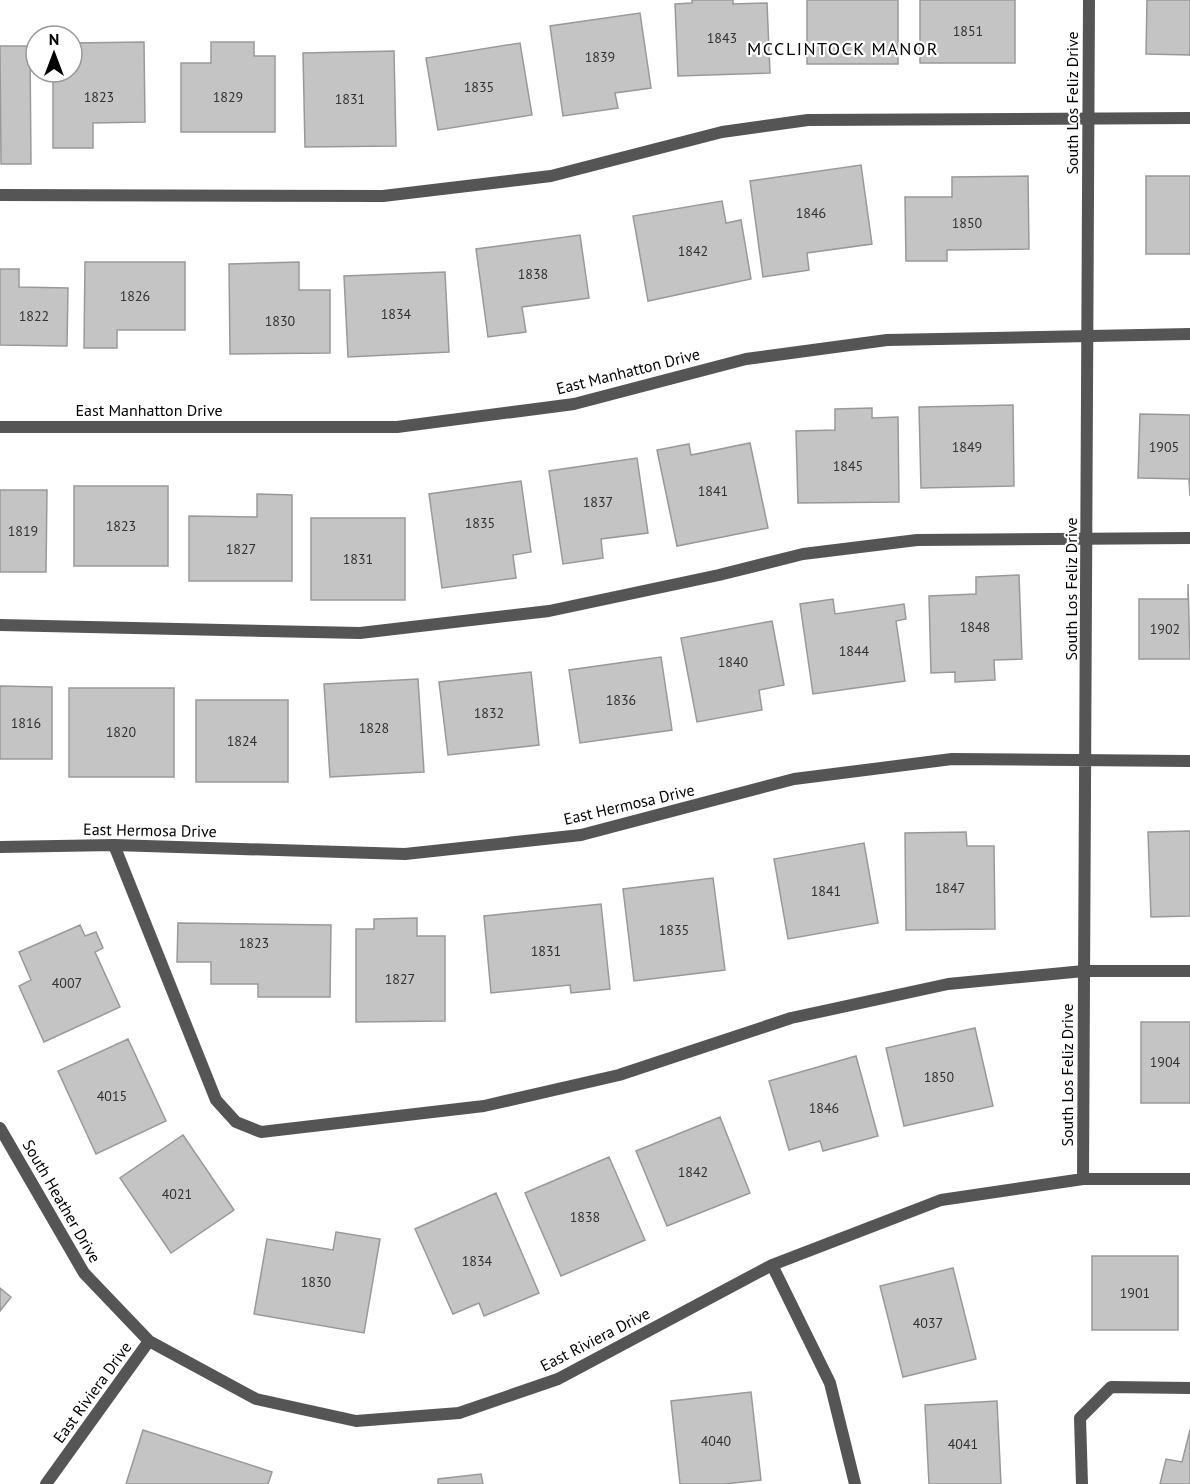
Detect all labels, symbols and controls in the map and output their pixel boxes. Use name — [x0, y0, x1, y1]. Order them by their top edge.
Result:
house number: 1851 — [953, 22, 983, 40]
north arrow — [24, 24, 84, 84]
text: N — [49, 29, 59, 49]
house number: 1843 — [707, 29, 737, 47]
street label: South Los Feliz Drive — [1062, 31, 1082, 175]
district label: MCCLINTOCK MANOR — [747, 37, 939, 60]
house number: 1839 — [585, 48, 615, 66]
house number: 1835 — [464, 78, 494, 96]
house number: 1823 — [84, 88, 114, 106]
house number: 1829 — [213, 88, 243, 106]
house number: 1831 — [335, 90, 365, 108]
house number: 1846 — [796, 204, 826, 222]
house number: 1850 — [952, 214, 983, 232]
house number: 1842 — [678, 242, 708, 260]
house number: 1838 — [518, 265, 548, 283]
house number: 1826 — [120, 287, 150, 305]
house number: 1834 — [381, 305, 412, 323]
house number: 1822 — [19, 307, 49, 325]
house number: 1830 — [265, 312, 296, 330]
street label: East Manhatton Drive — [554, 344, 702, 398]
street label: East Manhatton Drive — [75, 400, 223, 420]
house number: 1849 — [952, 438, 982, 456]
house number: 1905 — [1149, 438, 1179, 456]
house number: 1845 — [833, 457, 863, 475]
house number: 1841 — [698, 482, 728, 500]
house number: 1837 — [583, 493, 613, 511]
house number: 1835 — [465, 514, 495, 532]
house number: 1823 — [106, 517, 136, 535]
street label: South Los Feliz Drive — [1061, 517, 1081, 661]
house number: 1819 — [8, 522, 38, 540]
house number: 1827 — [226, 540, 256, 558]
house number: 1831 — [343, 550, 373, 568]
house number: 1848 — [960, 618, 990, 636]
house number: 1902 — [1150, 620, 1180, 638]
house number: 1844 — [839, 642, 870, 660]
house number: 1840 — [718, 653, 749, 671]
house number: 1836 — [606, 691, 636, 709]
house number: 1832 — [474, 704, 504, 722]
house number: 1816 — [11, 714, 41, 732]
house number: 1828 — [359, 719, 389, 737]
house number: 1820 — [106, 723, 137, 741]
house number: 1824 — [227, 732, 258, 750]
street label: East Hermosa Drive — [562, 779, 696, 829]
street label: East Hermosa Drive — [83, 819, 217, 841]
house number: 1847 — [935, 879, 965, 897]
house number: 1841 — [811, 882, 841, 900]
house number: 1835 — [659, 921, 689, 939]
house number: 1823 — [239, 934, 269, 952]
house number: 1831 — [531, 942, 561, 960]
house number: 1827 — [385, 970, 415, 988]
house number: 4007 — [52, 974, 82, 992]
street label: South Los Feliz Drive — [1057, 1003, 1077, 1147]
house number: 1904 — [1150, 1053, 1181, 1071]
house number: 1850 — [924, 1068, 955, 1086]
house number: 4015 — [97, 1087, 127, 1105]
house number: 1846 — [809, 1099, 839, 1117]
street label: South Heather Drive — [19, 1136, 105, 1266]
house number: 1842 — [678, 1163, 708, 1181]
house number: 4021 — [162, 1185, 192, 1203]
house number: 1838 — [570, 1208, 600, 1226]
house number: 1834 — [462, 1252, 493, 1270]
house number: 1830 — [301, 1273, 332, 1291]
house number: 1901 — [1120, 1284, 1150, 1302]
street label: East Riviera Drive — [537, 1303, 653, 1375]
house number: 4037 — [913, 1314, 943, 1332]
street label: East Riviera Drive — [49, 1337, 135, 1447]
house number: 4040 — [701, 1432, 732, 1450]
house number: 4041 — [948, 1435, 978, 1453]

